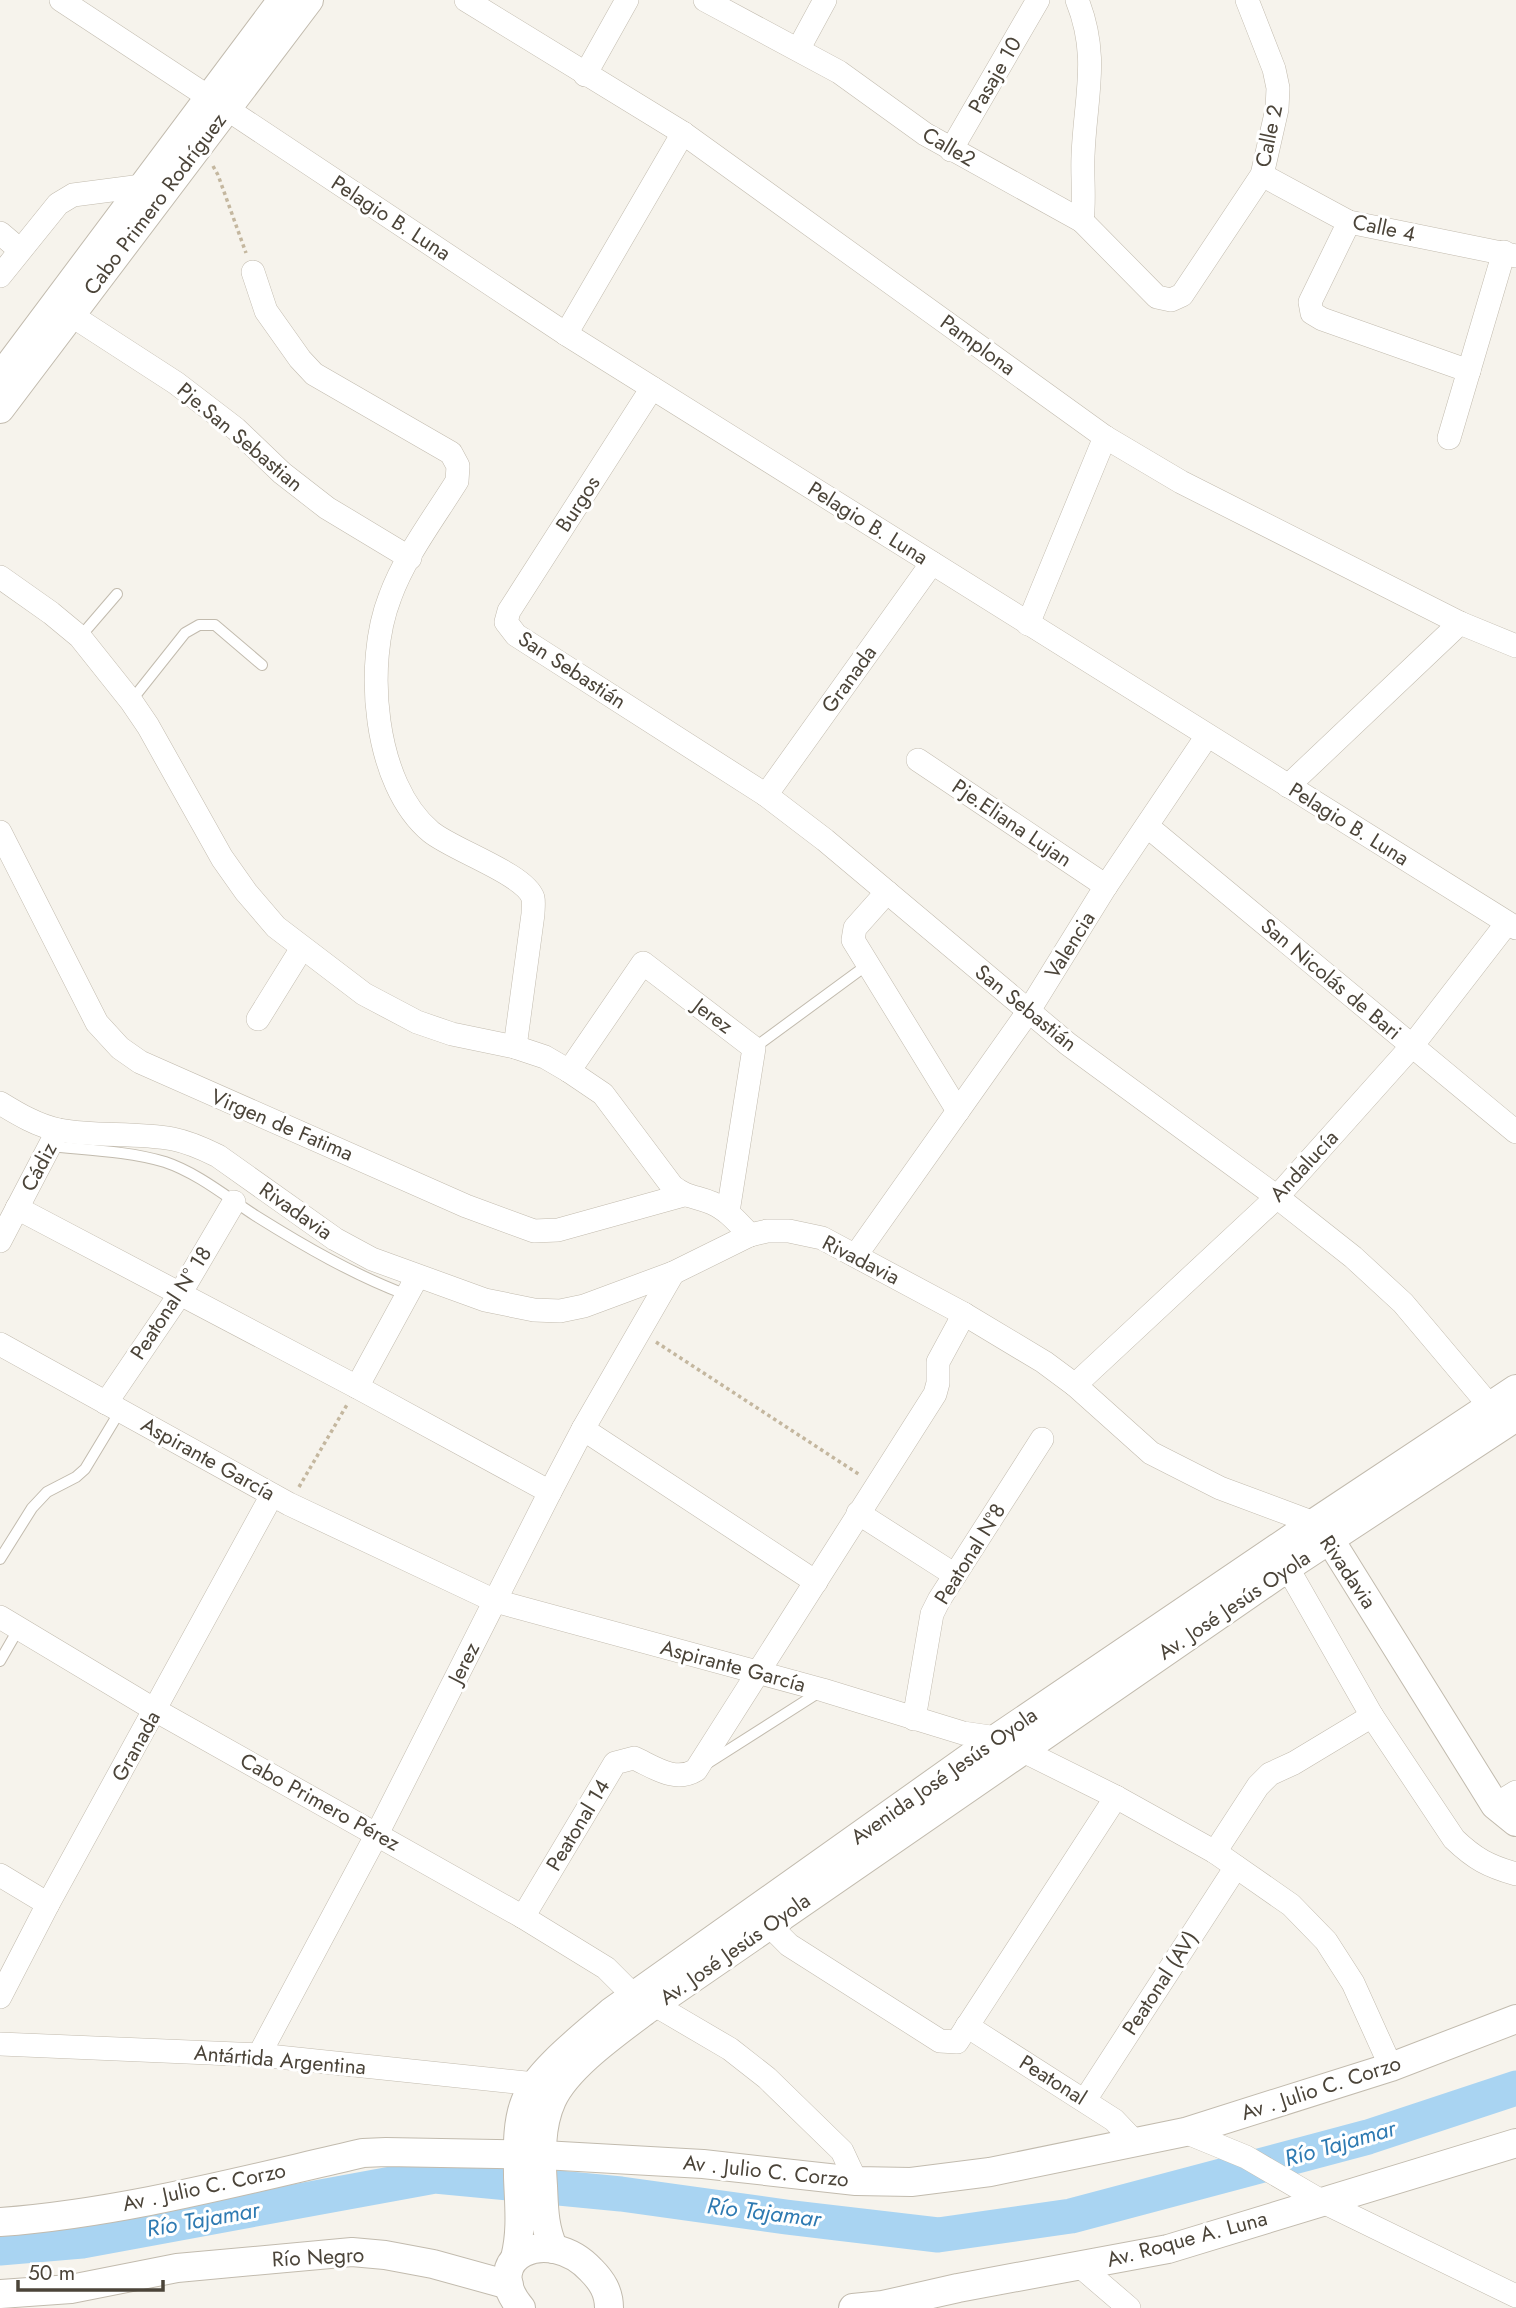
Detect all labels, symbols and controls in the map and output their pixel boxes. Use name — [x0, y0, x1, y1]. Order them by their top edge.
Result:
street label: Pasaje 10 — [961, 31, 1029, 119]
street label: Calle 2 — [1248, 102, 1290, 170]
street label: Cabo Primero Rodríguez — [77, 107, 234, 301]
street label: Calle2 — [917, 120, 981, 174]
street label: Pelagio B. Luna — [325, 168, 457, 268]
street label: Calle 4 — [1350, 207, 1418, 249]
street label: Pamplona — [934, 307, 1022, 383]
street label: Pje.San Sebastian — [171, 375, 309, 499]
street label: Burgos — [549, 470, 607, 538]
street label: Pelagio B. Luna — [802, 474, 934, 572]
street label: San Sebastián — [512, 624, 632, 716]
street label: Granada — [814, 639, 884, 719]
street label: Pje.Eliana Lujan — [946, 772, 1078, 874]
street label: Pelagio B. Luna — [1283, 775, 1415, 873]
street label: Valencia — [1038, 906, 1102, 984]
street label: San Nicolás de Bari — [1254, 911, 1408, 1047]
street label: San Sebastián — [969, 957, 1083, 1059]
street label: Jerez — [684, 989, 739, 1041]
street label: Virgen de Fatima — [206, 1081, 358, 1169]
street label: Andalucía — [1263, 1123, 1345, 1209]
street label: Cádiz — [14, 1137, 65, 1197]
street label: Rivadavia — [253, 1175, 339, 1247]
street label: Rivadavia — [817, 1228, 905, 1292]
street label: Peatonal N° 18 — [123, 1240, 219, 1366]
street label: Aspirante García — [136, 1410, 280, 1508]
street label: Peatonal N°8 — [927, 1498, 1013, 1610]
street label: Rivadavia — [1312, 1529, 1384, 1615]
street label: Av. José Jesús Oyola — [1152, 1543, 1316, 1667]
street label: Aspirante García — [657, 1632, 809, 1700]
street label: Jerez — [440, 1637, 487, 1692]
street label: Avenida José Jesús Oyola — [845, 1700, 1043, 1852]
street label: Granada — [104, 1705, 168, 1787]
street label: Cabo Primero Pérez — [235, 1746, 406, 1859]
street label: Peatonal 14 — [539, 1773, 617, 1877]
street label: Av. José Jesús Oyola — [654, 1886, 816, 2012]
street label: Peatonal (AV) — [1115, 1925, 1205, 2041]
street label: Antártida Argentina — [193, 2038, 367, 2082]
street label: Peatonal — [1014, 2048, 1092, 2112]
street label: Av . Julio C. Corzo — [1237, 2048, 1405, 2128]
water label: Río Tajamar — [1280, 2111, 1401, 2175]
street label: Av . Julio C. Corzo — [682, 2147, 850, 2195]
street label: Av . Julio C. Corzo — [120, 2155, 288, 2219]
water label: Río Tajamar — [705, 2188, 824, 2236]
water label: Río Tajamar — [144, 2192, 264, 2246]
street label: Av. Roque A. Luna — [1103, 2203, 1271, 2275]
street label: Río Negro — [271, 2240, 365, 2274]
scale bar — [18, 2248, 163, 2292]
text: 50 m — [28, 2258, 75, 2288]

